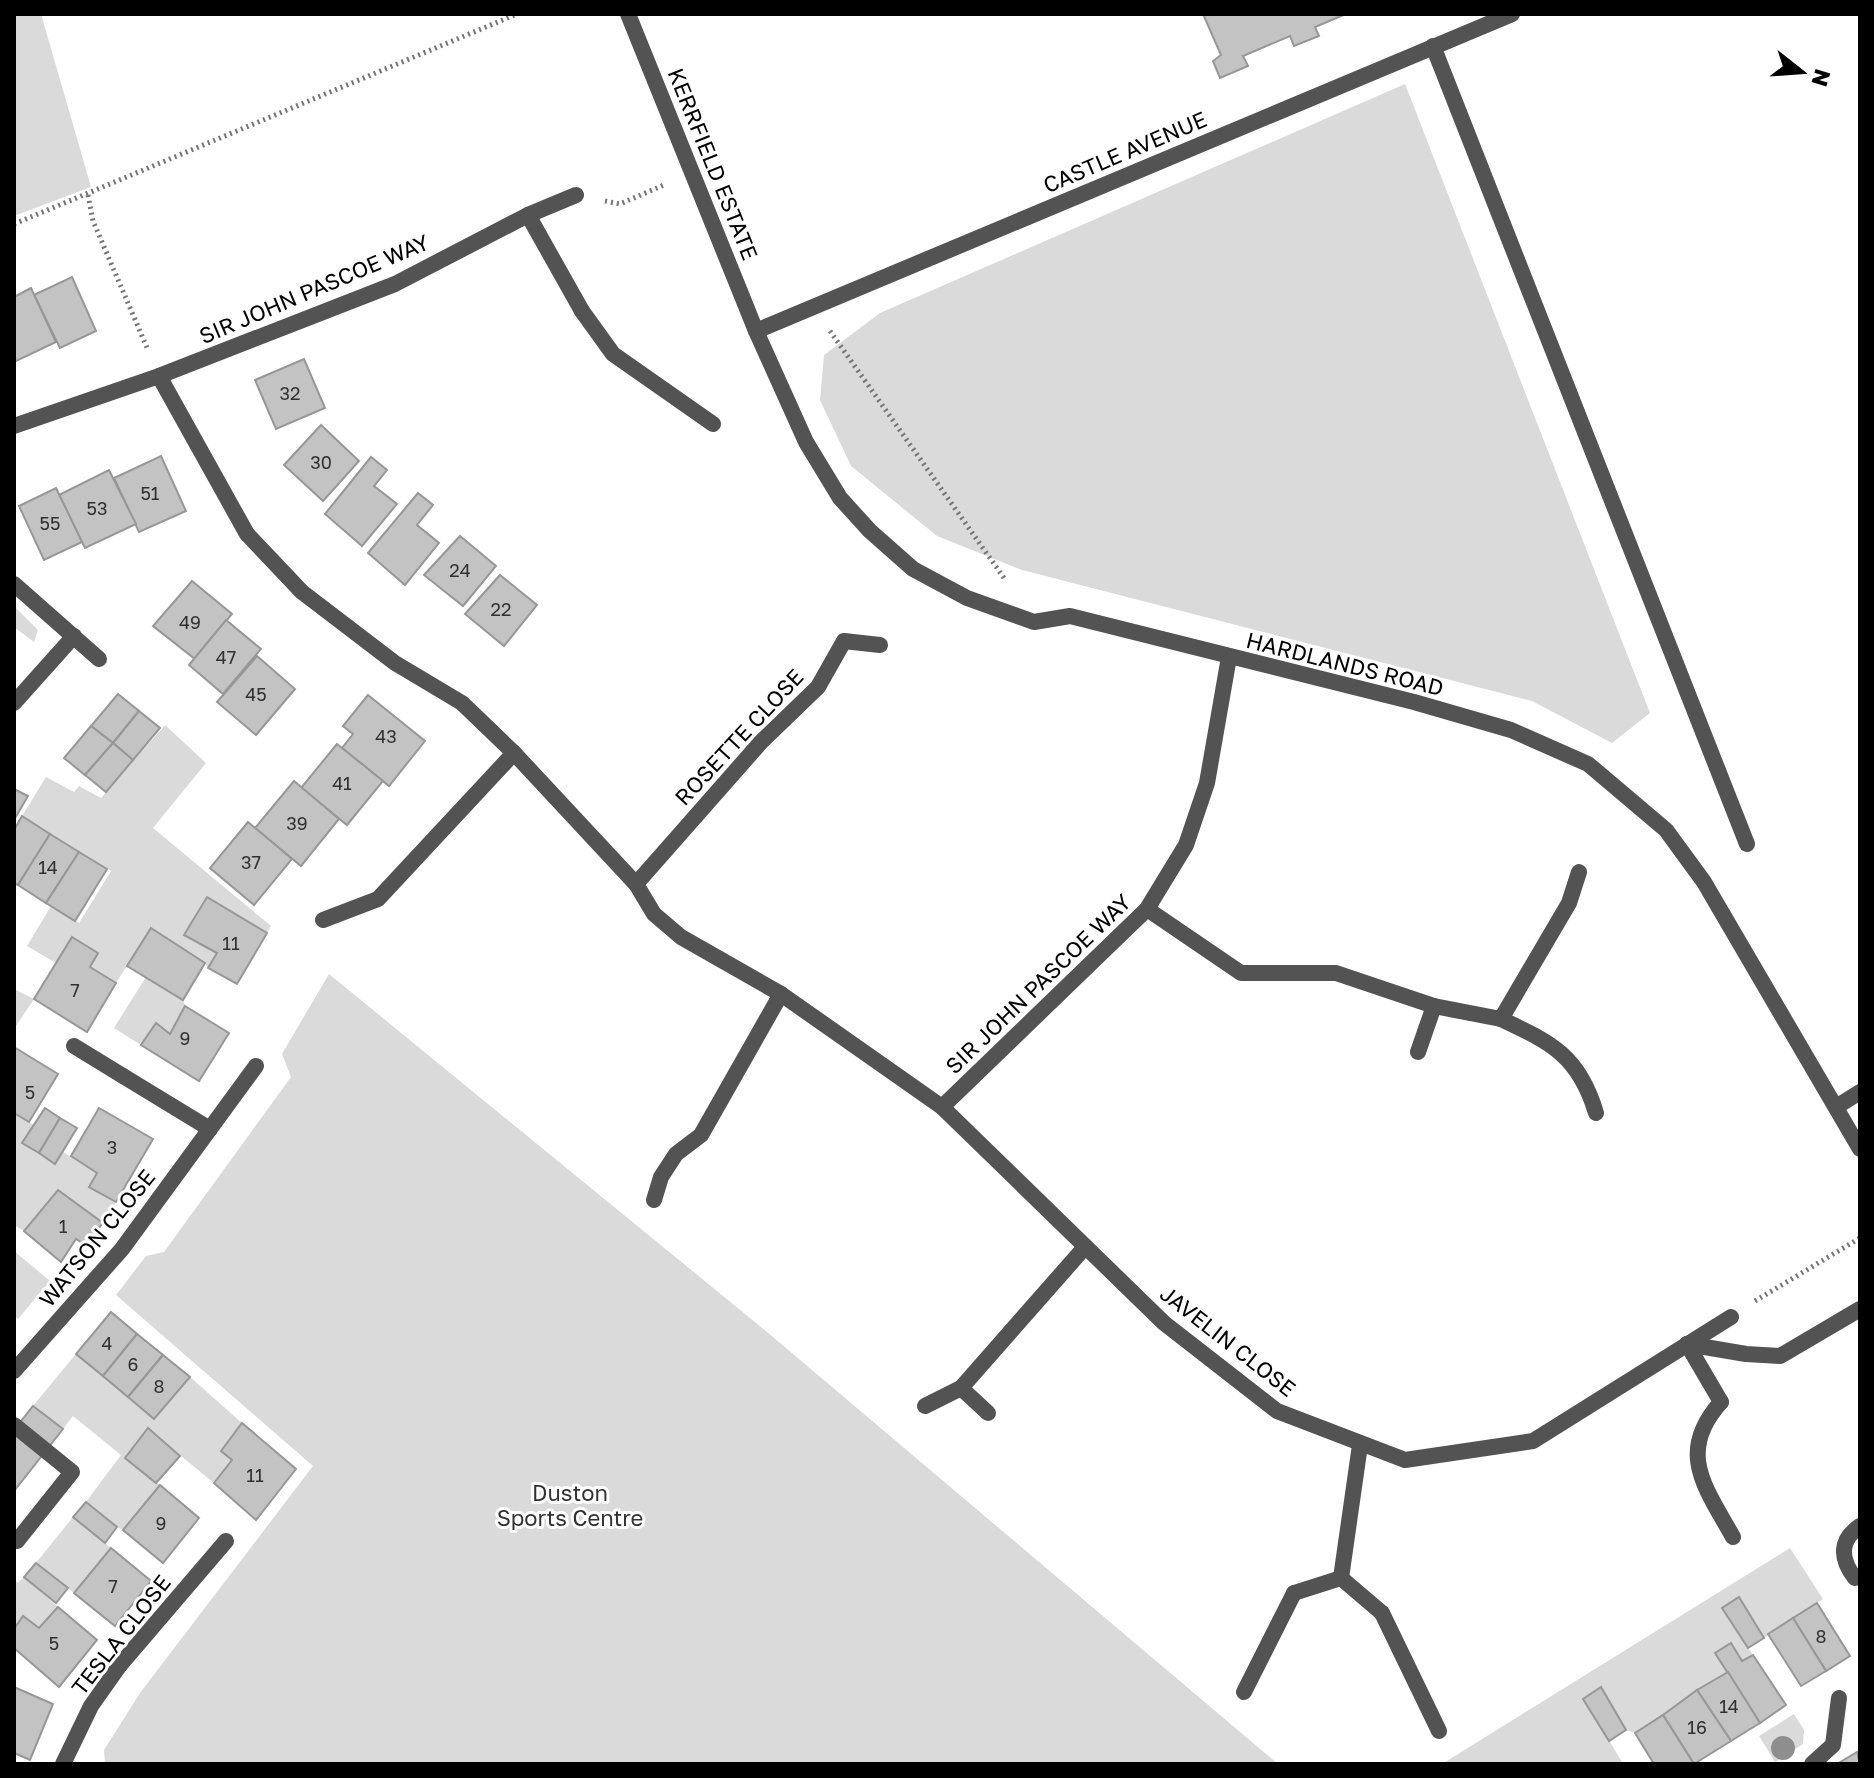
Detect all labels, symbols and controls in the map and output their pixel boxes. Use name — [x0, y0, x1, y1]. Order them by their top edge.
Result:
north arrow — [1762, 32, 1842, 112]
street label: KERRFIELD ESTATE — [663, 64, 764, 264]
text: N — [1806, 66, 1837, 90]
street label: CASTLE AVENUE — [1039, 105, 1211, 198]
street label: SIR JOHN PASCOE WAY — [195, 228, 433, 349]
house number: 32 — [280, 382, 300, 404]
house number: 30 — [310, 451, 332, 473]
house number: 51 — [140, 482, 160, 504]
house number: 53 — [87, 497, 107, 519]
house number: 55 — [40, 512, 60, 534]
house number: 24 — [449, 559, 471, 581]
house number: 22 — [491, 598, 511, 620]
house number: 49 — [179, 611, 201, 633]
street label: HARDLANDS ROAD — [1244, 626, 1447, 701]
house number: 47 — [216, 646, 236, 668]
street label: ROSETTE CLOSE — [669, 663, 809, 810]
house number: 45 — [245, 683, 267, 705]
house number: 43 — [375, 725, 397, 747]
house number: 41 — [332, 772, 352, 794]
house number: 39 — [286, 812, 308, 834]
house number: 37 — [241, 851, 261, 873]
house number: 14 — [38, 856, 58, 878]
street label: SIR JOHN PASCOE WAY — [940, 888, 1136, 1079]
house number: 11 — [222, 932, 240, 954]
house number: 7 — [70, 979, 80, 1001]
house number: 9 — [180, 1027, 190, 1049]
house number: 5 — [25, 1081, 35, 1103]
house number: 3 — [107, 1136, 117, 1158]
street label: WATSON CLOSE — [33, 1163, 160, 1312]
house number: 1 — [59, 1215, 68, 1237]
street label: JAVELIN CLOSE — [1155, 1279, 1301, 1402]
house number: 4 — [102, 1332, 113, 1354]
house number: 6 — [128, 1353, 138, 1375]
house number: 8 — [154, 1375, 164, 1397]
house number: 11 — [246, 1464, 264, 1486]
park label: Duston Sports Centre — [497, 1479, 643, 1531]
house number: 9 — [156, 1512, 166, 1534]
street label: TESLA CLOSE — [65, 1569, 176, 1700]
house number: 7 — [108, 1575, 118, 1597]
house number: 8 — [1816, 1625, 1826, 1647]
house number: 5 — [49, 1632, 59, 1654]
house number: 14 — [1719, 1695, 1739, 1717]
house number: 16 — [1687, 1716, 1707, 1738]

